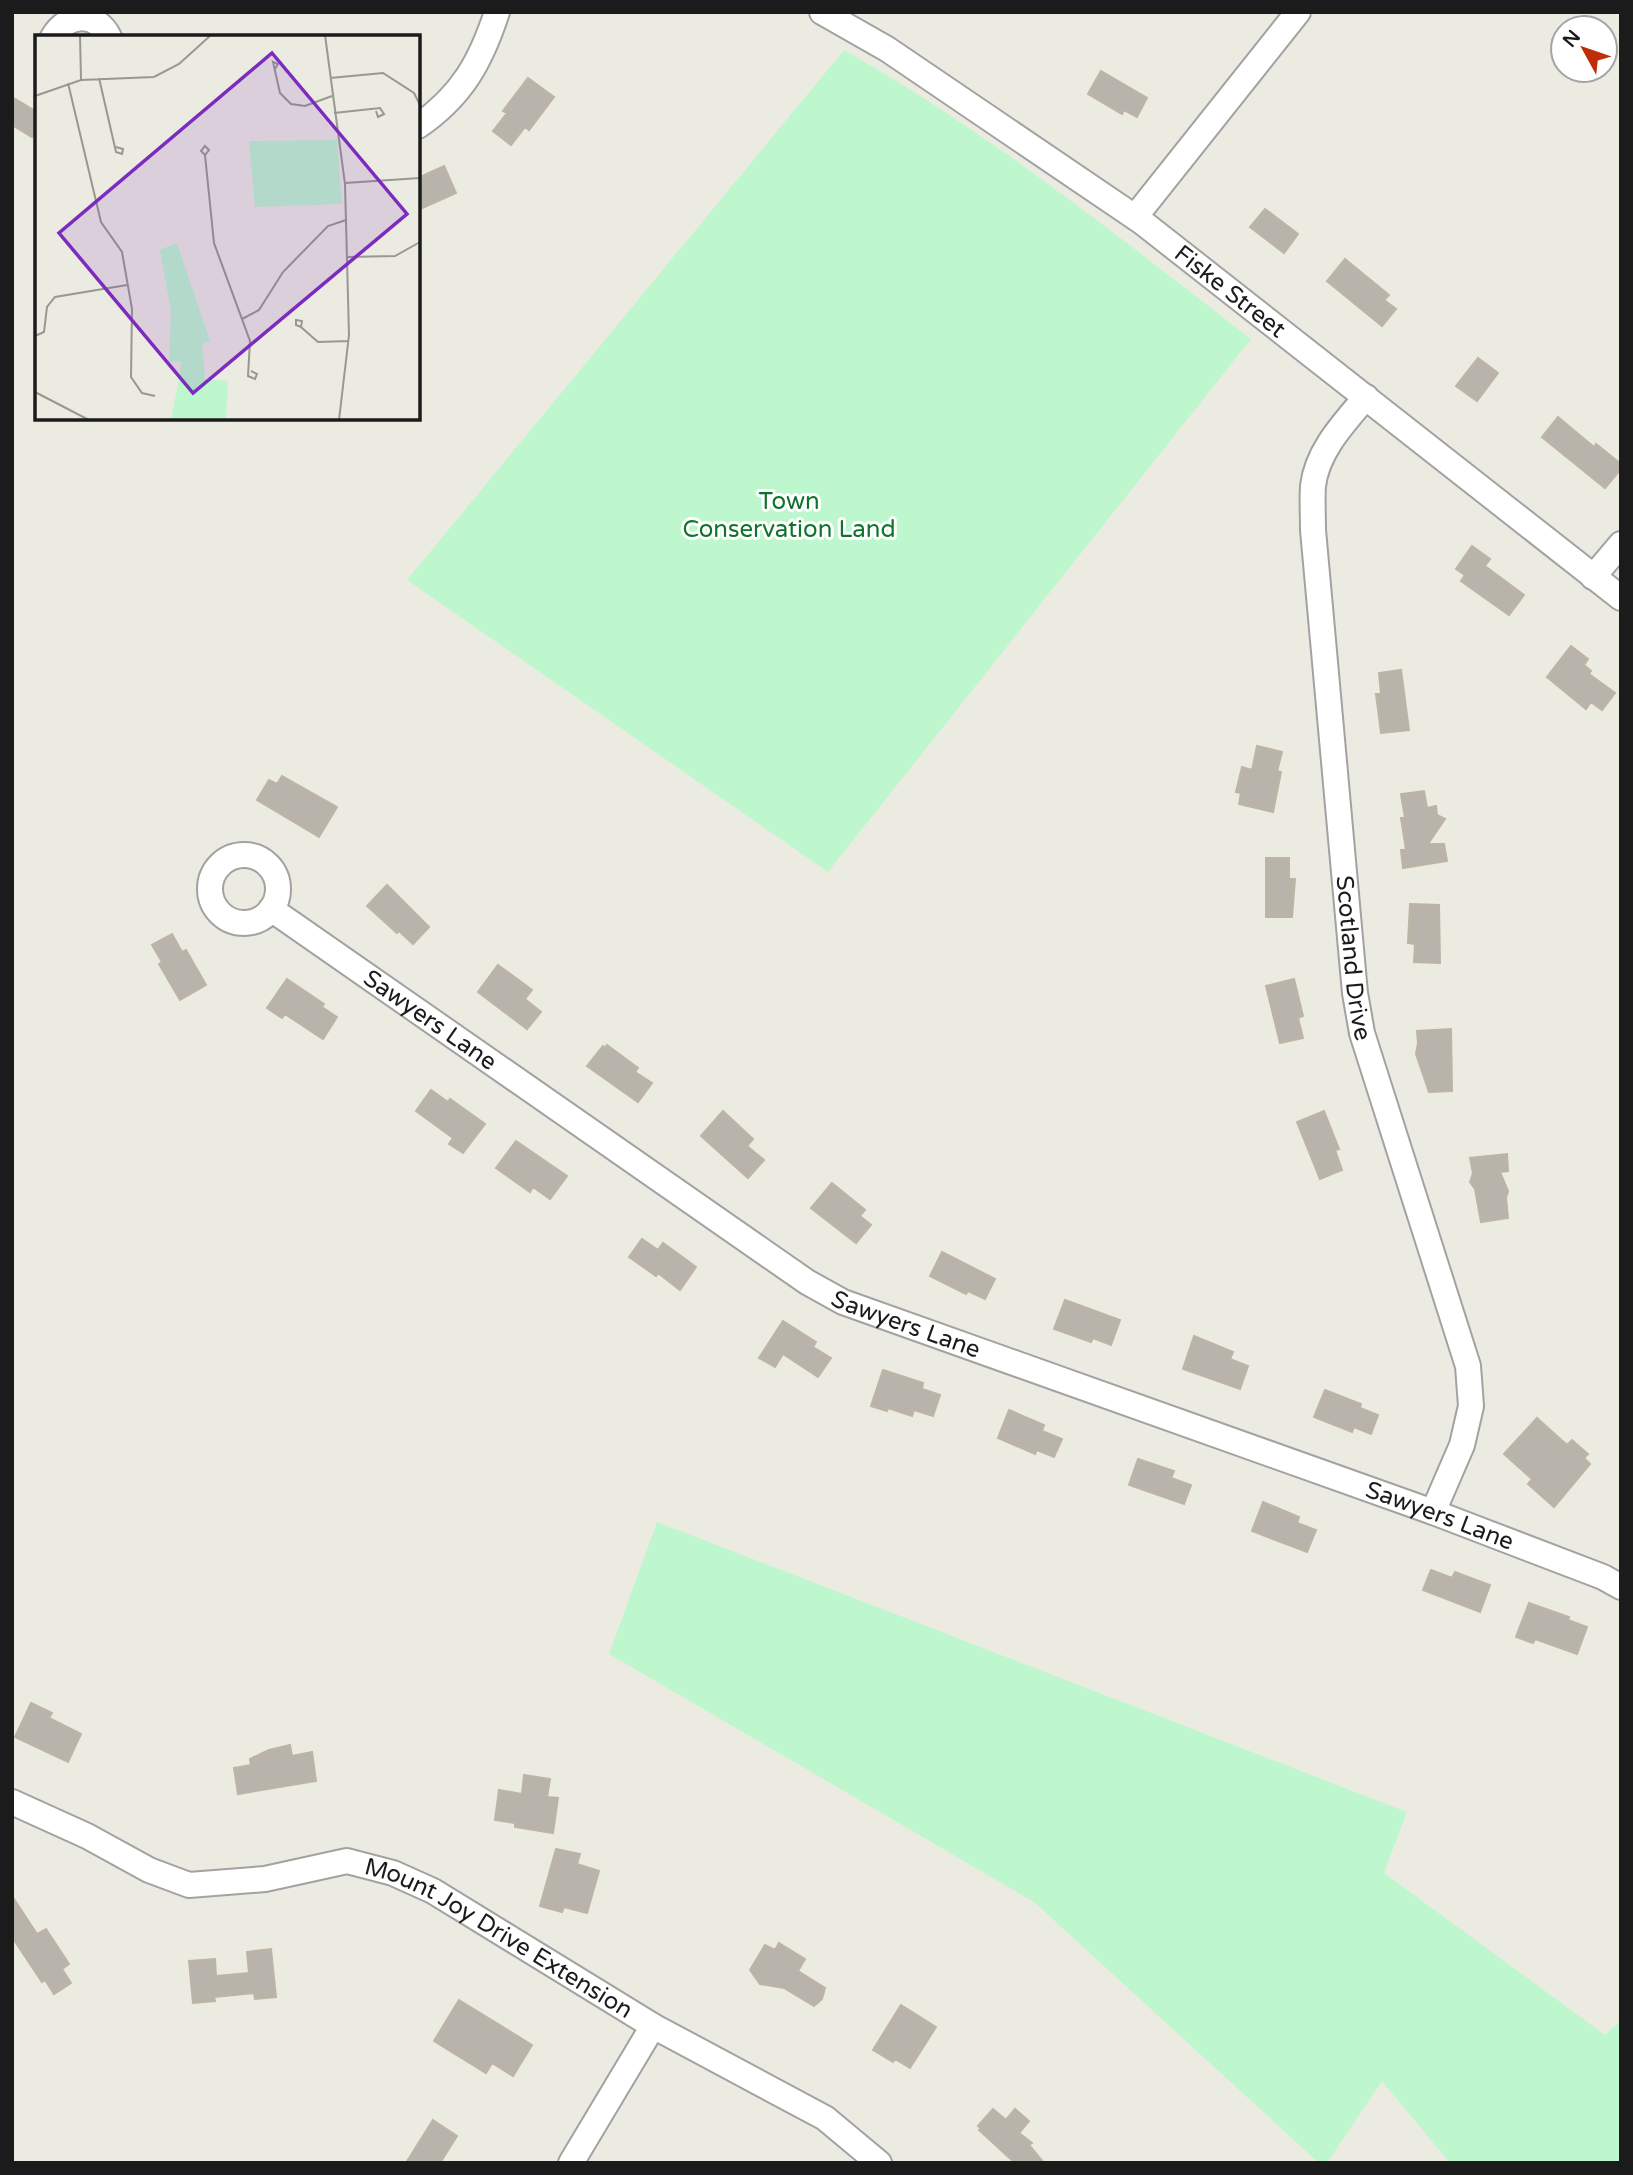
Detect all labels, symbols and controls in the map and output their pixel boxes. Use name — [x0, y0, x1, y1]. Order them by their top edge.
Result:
north arrow — [1549, 14, 1619, 84]
text: N — [1558, 26, 1585, 52]
inset map — [35, 35, 420, 420]
street label: Fiske Street — [1168, 239, 1291, 344]
park label: Town Conservation Land — [682, 487, 896, 544]
street label: Scotland Drive — [1329, 874, 1378, 1044]
street label: Sawyers Lane — [358, 964, 502, 1077]
street label: Sawyers Lane — [826, 1284, 984, 1365]
street label: Sawyers Lane — [1362, 1475, 1518, 1557]
street label: Mount Joy Drive Extension — [362, 1852, 638, 2025]

